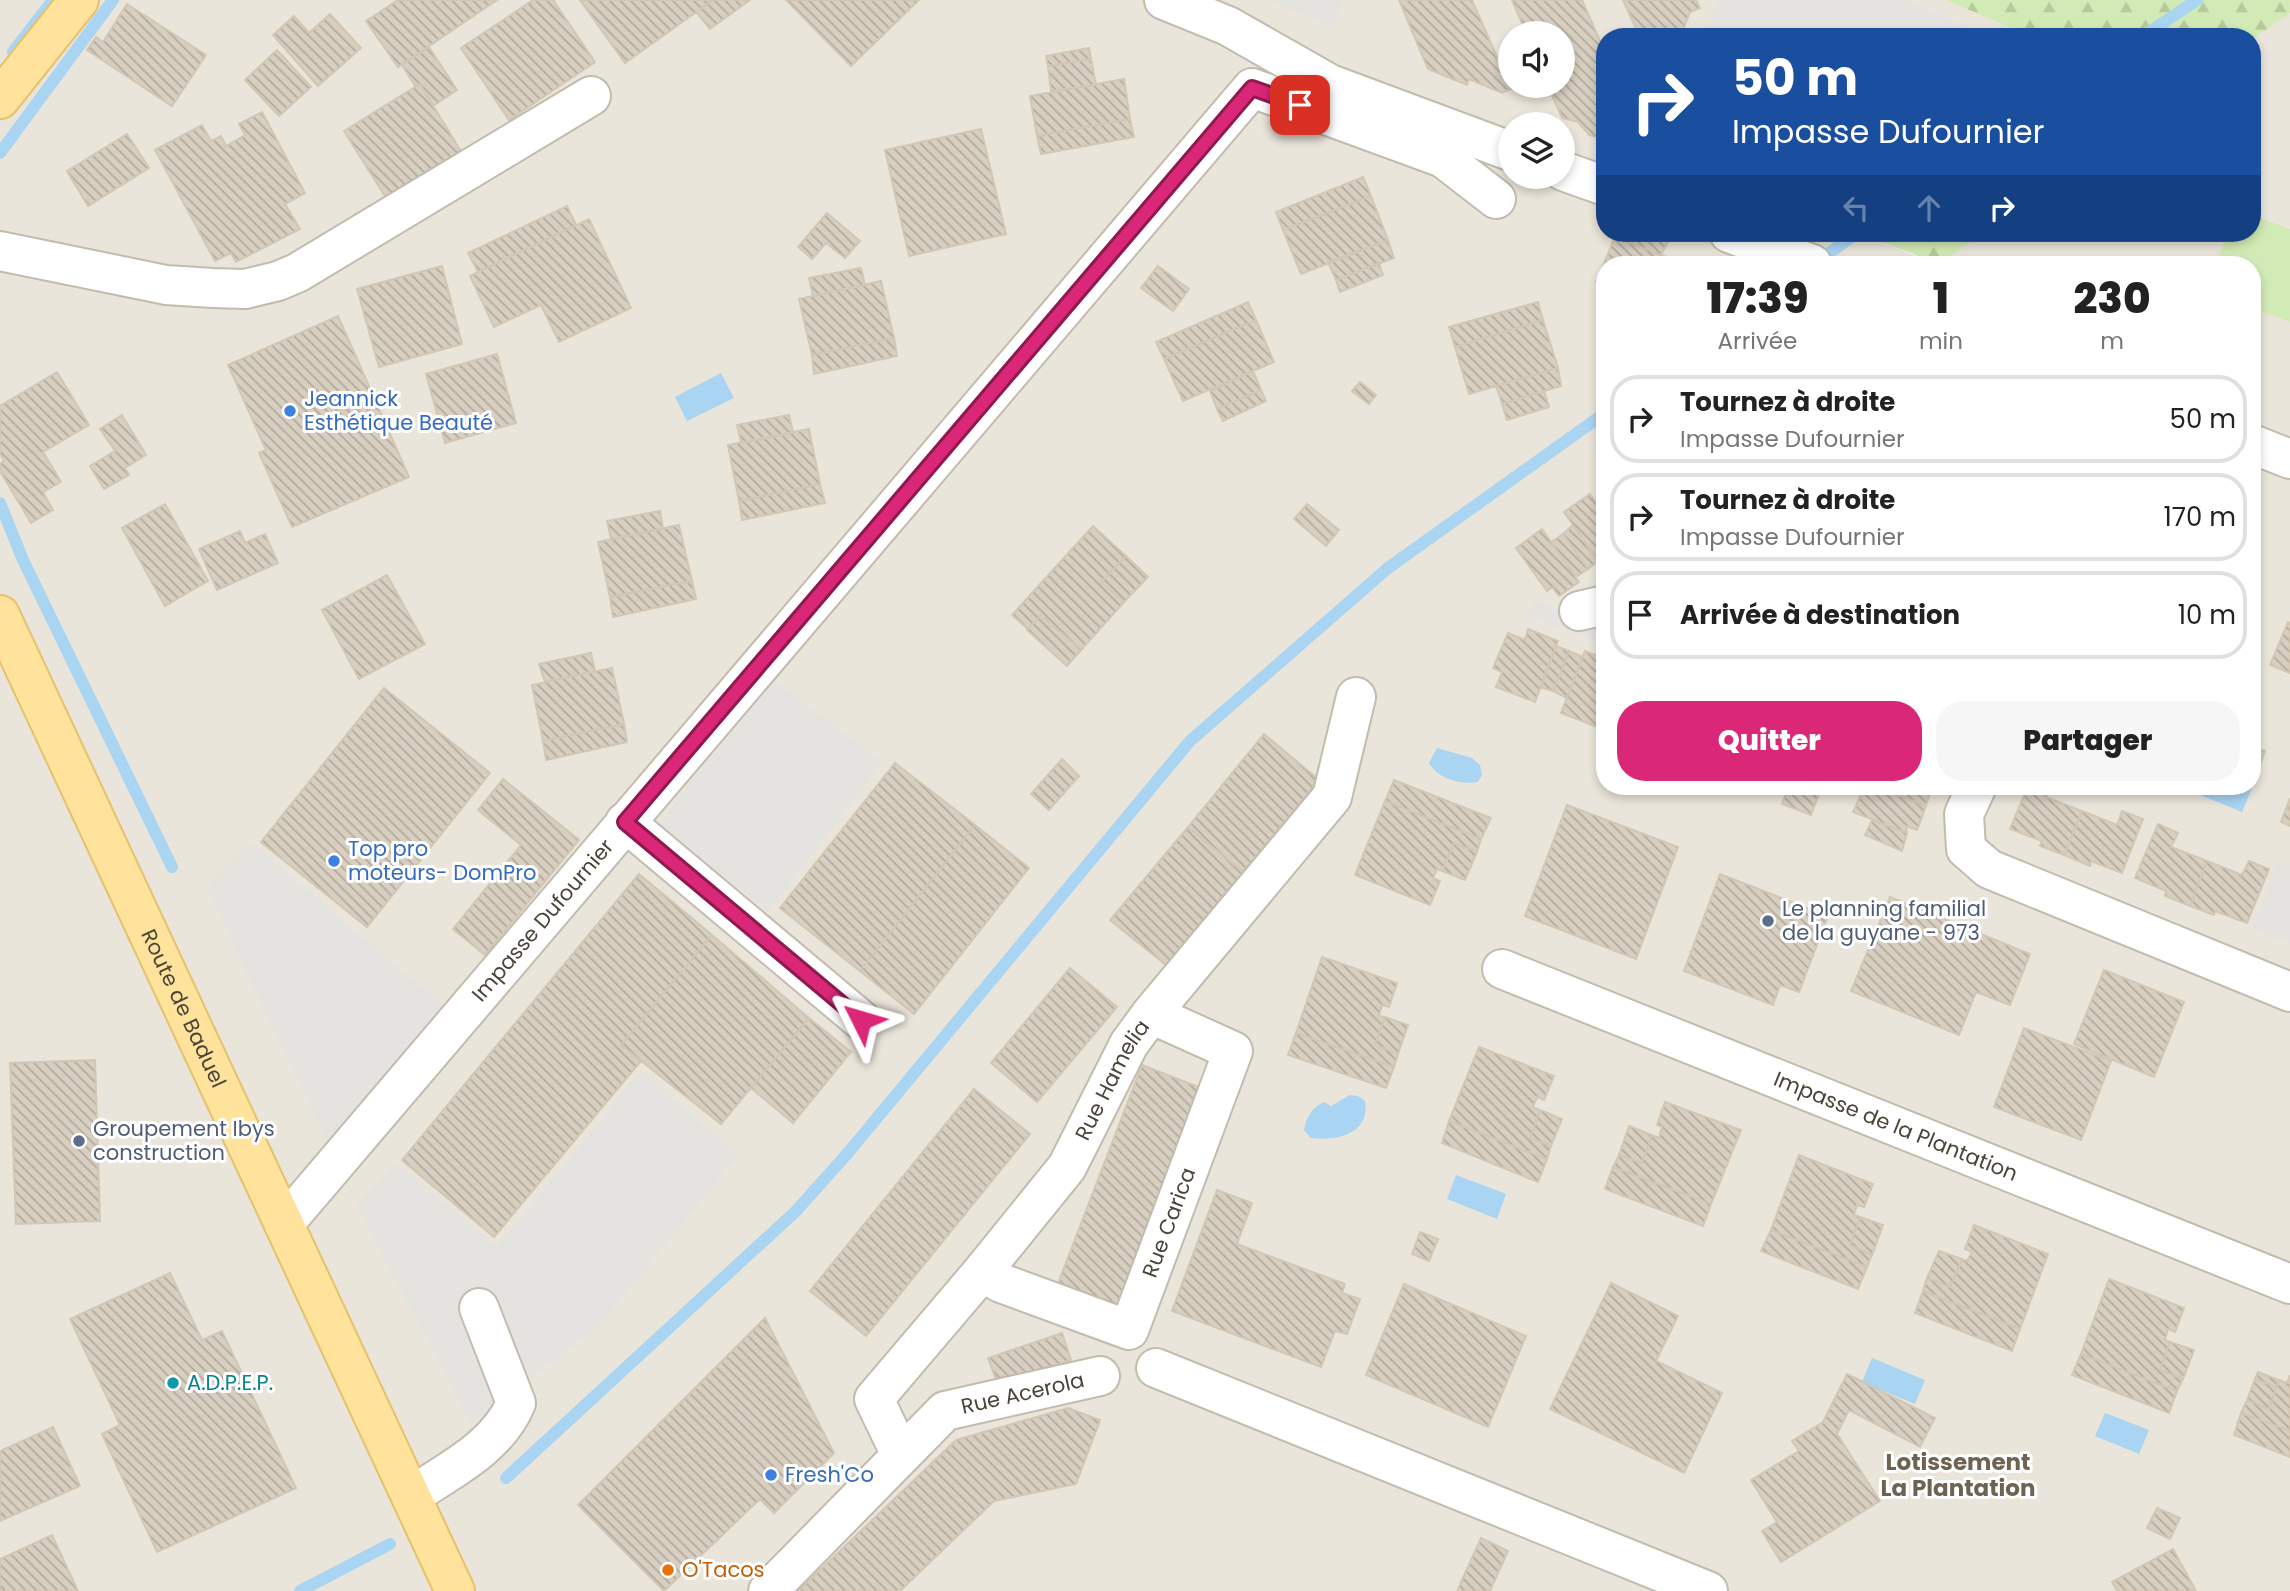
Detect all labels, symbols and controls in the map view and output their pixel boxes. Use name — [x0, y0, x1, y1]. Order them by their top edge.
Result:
map controls — [1498, 21, 1575, 189]
button: sound — [1498, 21, 1575, 98]
text: 50 m — [1732, 44, 1858, 112]
icon: right — [1617, 56, 1708, 147]
pin — [1270, 75, 1330, 135]
icon: arrive — [1281, 86, 1319, 124]
text: Impasse Dufournier — [1732, 109, 2045, 154]
button: layers — [1498, 112, 1575, 189]
icon: left — [1837, 189, 1875, 227]
icon: ahead — [1910, 189, 1948, 227]
icon: right — [1983, 189, 2021, 227]
text: 17:39 — [1706, 269, 1808, 328]
text: 1 — [1933, 269, 1949, 328]
text: 230 — [2073, 269, 2151, 328]
text: Arrivée — [1718, 325, 1797, 357]
text: min — [1919, 325, 1963, 357]
text: m — [2100, 325, 2124, 357]
place label: Jeannick Esthétique Beauté — [304, 384, 493, 437]
text: Tournez à droite — [1680, 384, 1895, 420]
icon: right — [1621, 400, 1659, 438]
text: 50 m — [2170, 401, 2236, 437]
marker: Jeannick Esthétique Beauté — [282, 403, 298, 419]
text: Impasse Dufournier — [1680, 423, 1905, 455]
text: Tournez à droite — [1680, 482, 1895, 518]
icon: right — [1621, 498, 1659, 536]
text: 170 m — [2163, 499, 2236, 535]
text: Impasse Dufournier — [1680, 521, 1905, 553]
icon: arrive — [1621, 596, 1659, 634]
text: Arrivée à destination — [1680, 597, 1960, 633]
text: 10 m — [2178, 597, 2236, 633]
button: Quitter — [1617, 701, 1922, 781]
button: Partager — [1936, 701, 2240, 781]
street label: Impasse Dufournier — [465, 832, 620, 1008]
place label: Top pro moteurs- DomPro — [348, 834, 537, 887]
marker: Top pro moteurs- DomPro — [326, 853, 342, 869]
place label: Le planning familial de la guyane - 973 — [1782, 894, 1986, 947]
marker: Le planning familial de la guyane - 973 — [1760, 913, 1776, 929]
street label: Route de Baduel — [134, 924, 233, 1092]
position arrow — [824, 983, 898, 1057]
street label: Rue Hamelia — [1068, 1014, 1156, 1145]
street label: Impasse de la Plantation — [1770, 1064, 2022, 1188]
place label: Groupement Ibys construction — [93, 1114, 275, 1167]
marker: Groupement Ibys construction — [71, 1133, 87, 1149]
street label: Rue Carica — [1135, 1163, 1202, 1281]
street label: Rue Acerola — [958, 1365, 1087, 1421]
place label: A.D.P.E.P. — [187, 1368, 273, 1397]
marker: A.D.P.E.P. — [165, 1375, 181, 1391]
district label: Lotissement La Plantation — [1881, 1446, 2035, 1504]
place label: Fresh'Co — [785, 1460, 874, 1489]
marker: Fresh'Co — [763, 1467, 779, 1483]
place label: O'Tacos — [682, 1555, 765, 1584]
marker: O'Tacos — [660, 1562, 676, 1578]

